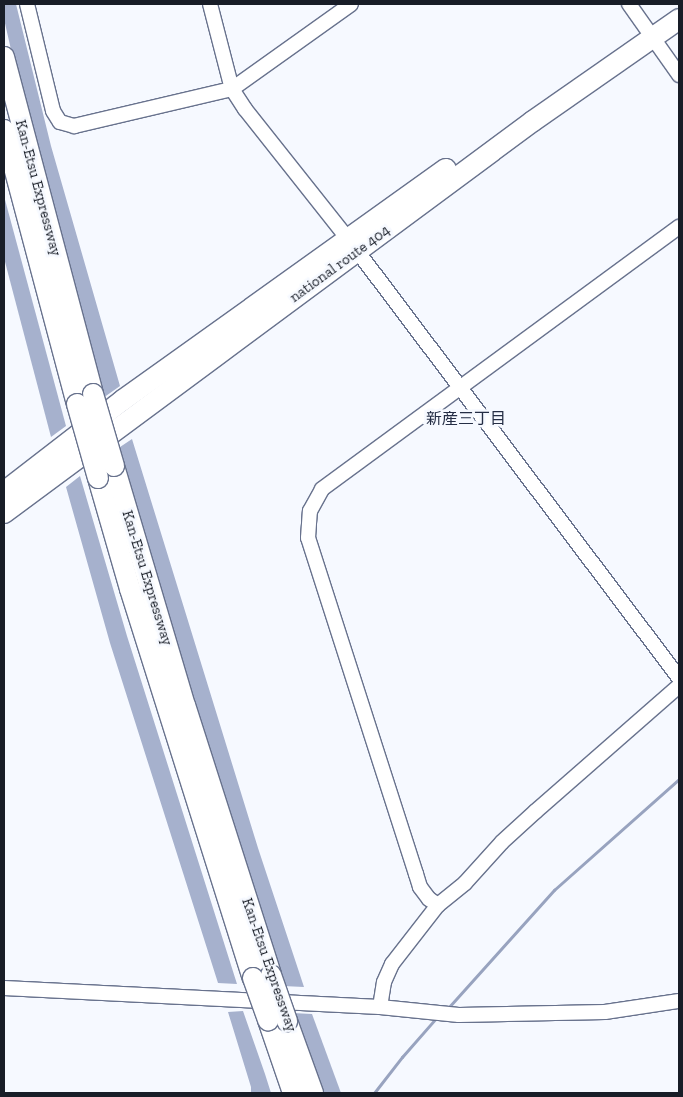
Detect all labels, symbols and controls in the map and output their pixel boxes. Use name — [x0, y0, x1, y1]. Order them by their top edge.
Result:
street label: Kan-Etsu Expressway — [11, 118, 65, 258]
street label: national route 404 — [286, 222, 394, 306]
district label: 新産三丁目 — [426, 409, 506, 429]
street label: Kan-Etsu Expressway — [118, 508, 176, 648]
street label: Kan-Etsu Expressway — [238, 896, 300, 1034]

